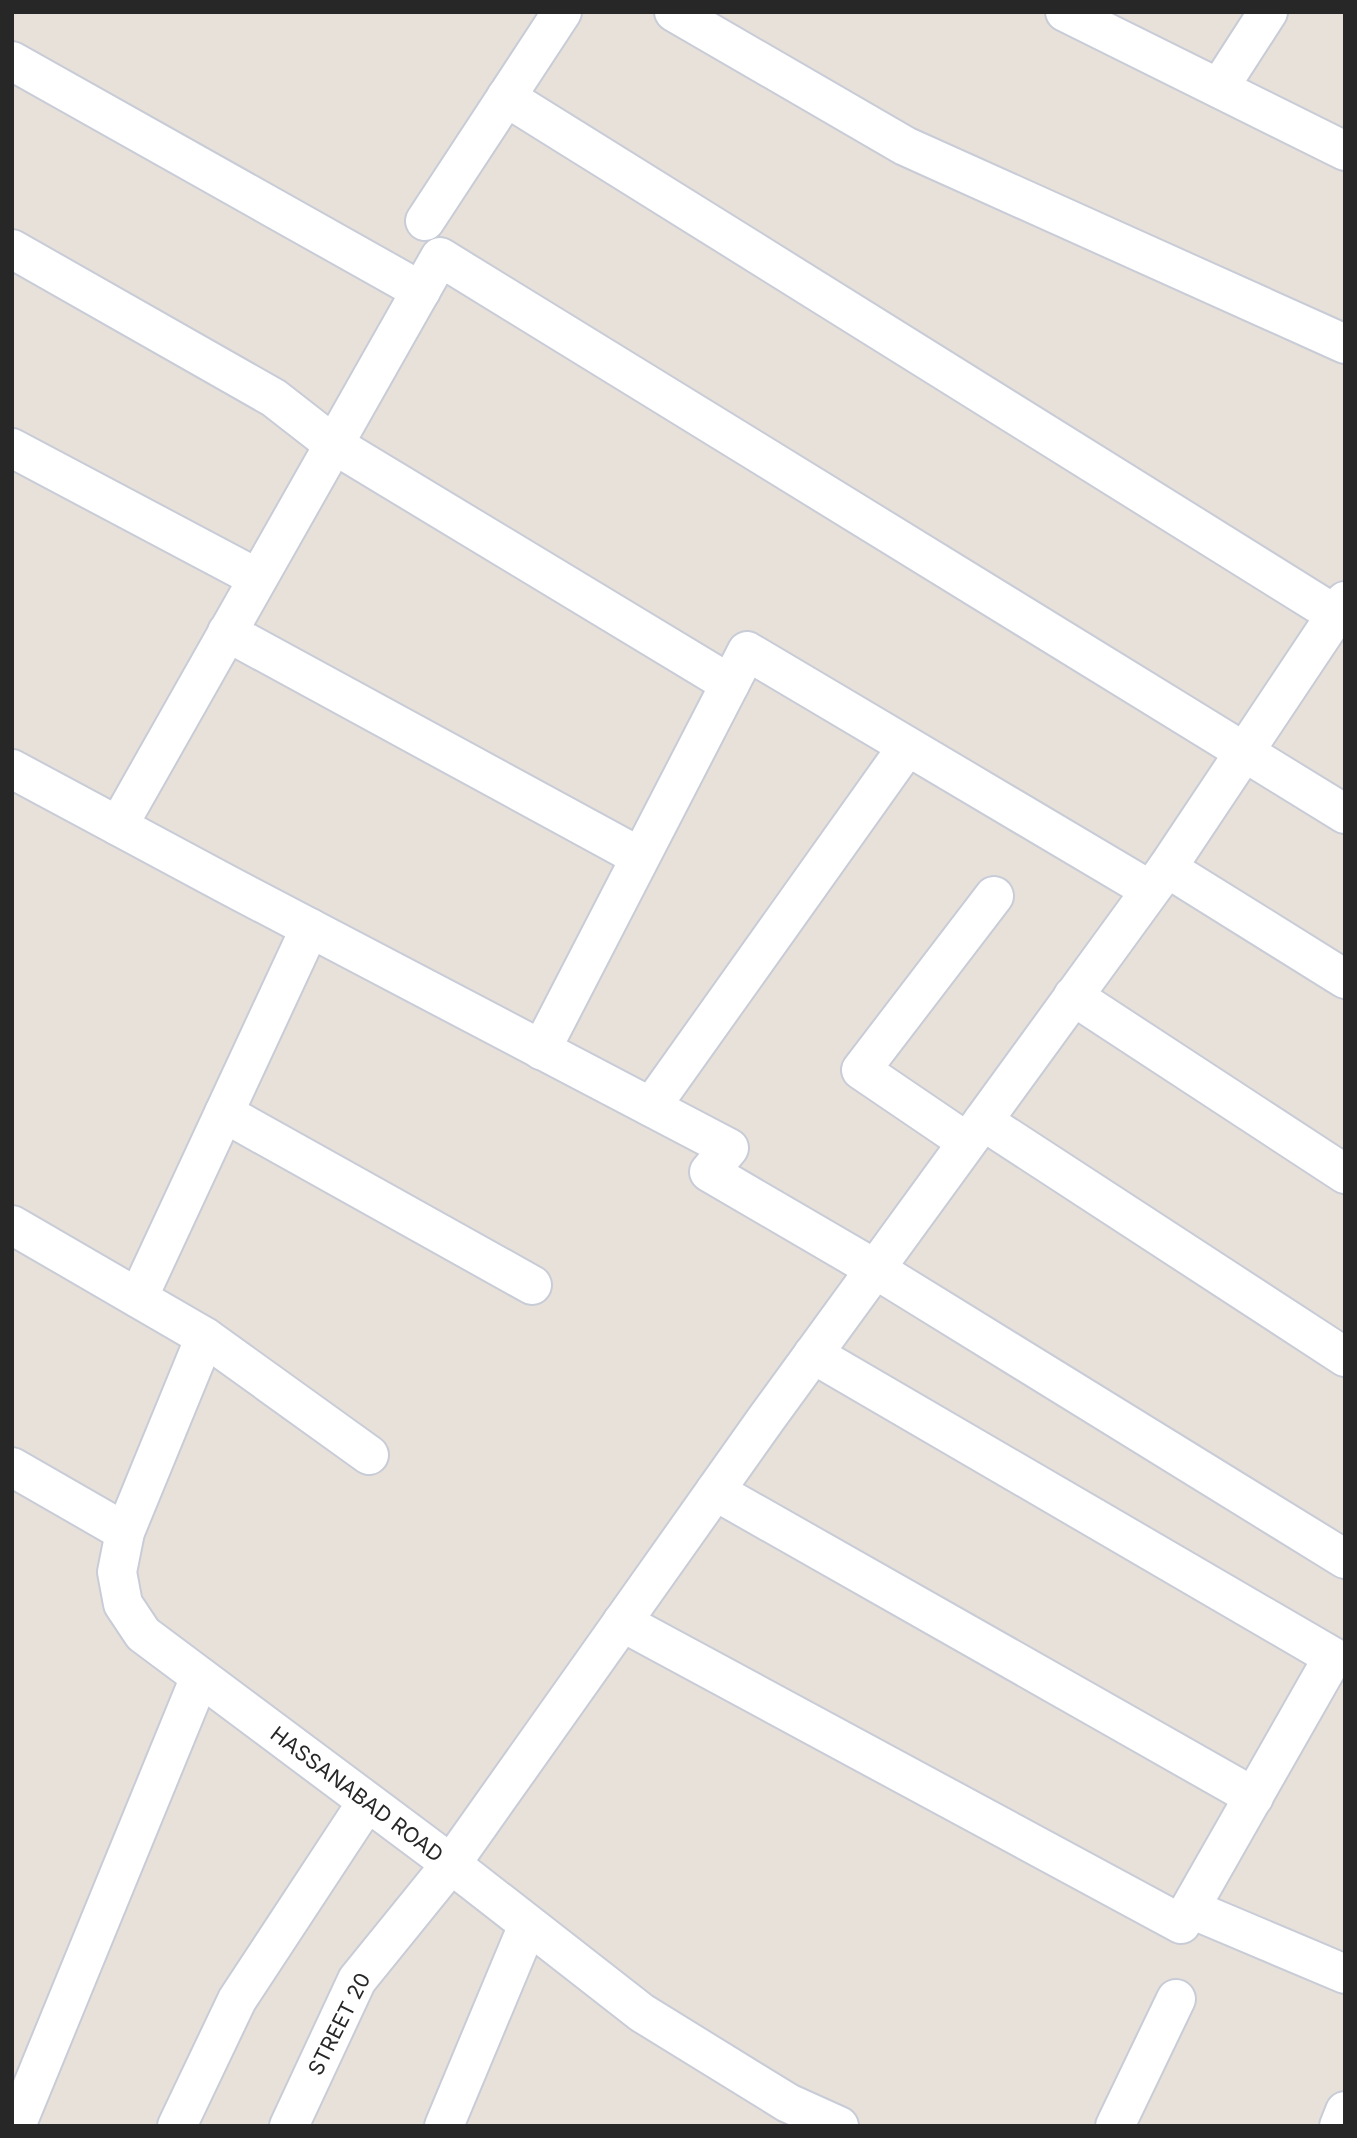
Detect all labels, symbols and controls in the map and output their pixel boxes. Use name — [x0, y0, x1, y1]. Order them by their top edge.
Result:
street label: HASSANABAD ROAD — [266, 1721, 448, 1867]
street label: STREET 20 — [303, 1969, 375, 2079]

